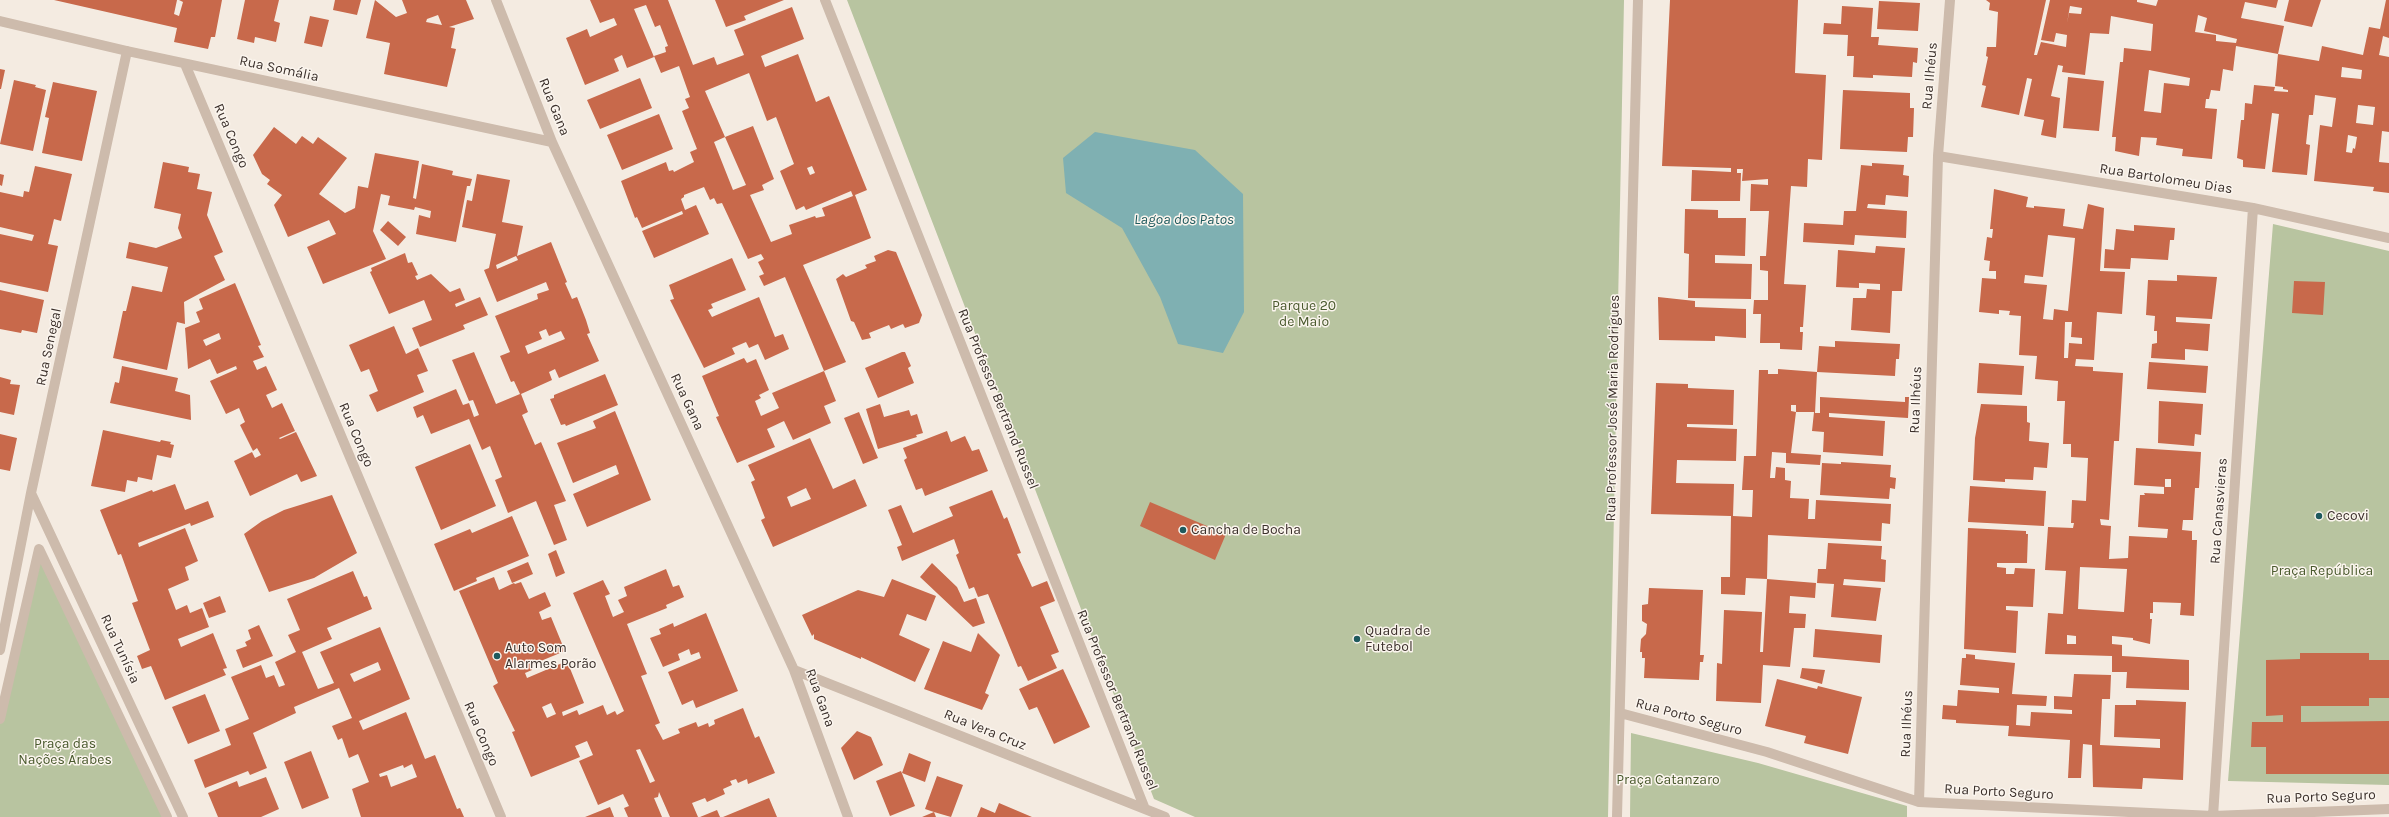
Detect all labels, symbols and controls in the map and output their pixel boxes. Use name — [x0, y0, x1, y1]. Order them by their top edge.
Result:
street label: Rua Ilhéus — [1919, 42, 1941, 110]
street label: Rua Somália — [238, 52, 320, 86]
street label: Rua Gana — [535, 76, 573, 138]
street label: Rua Congo — [210, 101, 252, 171]
street label: Rua Bartolomeu Dias — [2098, 160, 2234, 198]
water label: Lagoa dos Patos — [1134, 211, 1234, 229]
street label: Rua Professor José Maria Rodrigues — [1603, 294, 1623, 522]
park label: Parque 20 de Maio — [1272, 298, 1336, 330]
street label: Rua Professor Bertrand Russel — [954, 306, 1042, 492]
street label: Rua Senegal — [33, 307, 65, 387]
street label: Rua Ilhéus — [1906, 366, 1926, 434]
street label: Rua Gana — [667, 371, 707, 433]
street label: Rua Congo — [335, 400, 377, 470]
street label: Rua Canasvieras — [2207, 457, 2231, 565]
place label: Cecovi — [2327, 508, 2369, 524]
marker: Cecovi — [2314, 511, 2324, 521]
place label: Cancha de Bocha — [1191, 522, 1301, 538]
marker: Cancha de Bocha — [1178, 525, 1188, 535]
park label: Praça República — [2271, 563, 2373, 579]
street label: Rua Professor Bertrand Russel — [1073, 607, 1161, 793]
street label: Rua Tunísia — [97, 612, 143, 686]
place label: Quadra de Futebol — [1365, 623, 1430, 656]
marker: Quadra de Futebol — [1352, 634, 1362, 644]
place label: Auto Som Alarmes Porão — [505, 640, 597, 672]
marker: Auto Som Alarmes Porão — [492, 651, 502, 661]
street label: Rua Gana — [802, 666, 838, 730]
street label: Rua Ilhéus — [1897, 690, 1917, 758]
street label: Rua Porto Seguro — [1634, 695, 1744, 739]
street label: Rua Congo — [460, 699, 502, 769]
street label: Rua Vera Cruz — [941, 706, 1029, 754]
park label: Praça das Nações Árabes — [18, 736, 112, 768]
park label: Praça Catanzaro — [1616, 772, 1720, 788]
street label: Rua Porto Seguro — [1944, 781, 2054, 803]
street label: Rua Porto Seguro — [2266, 787, 2376, 807]

